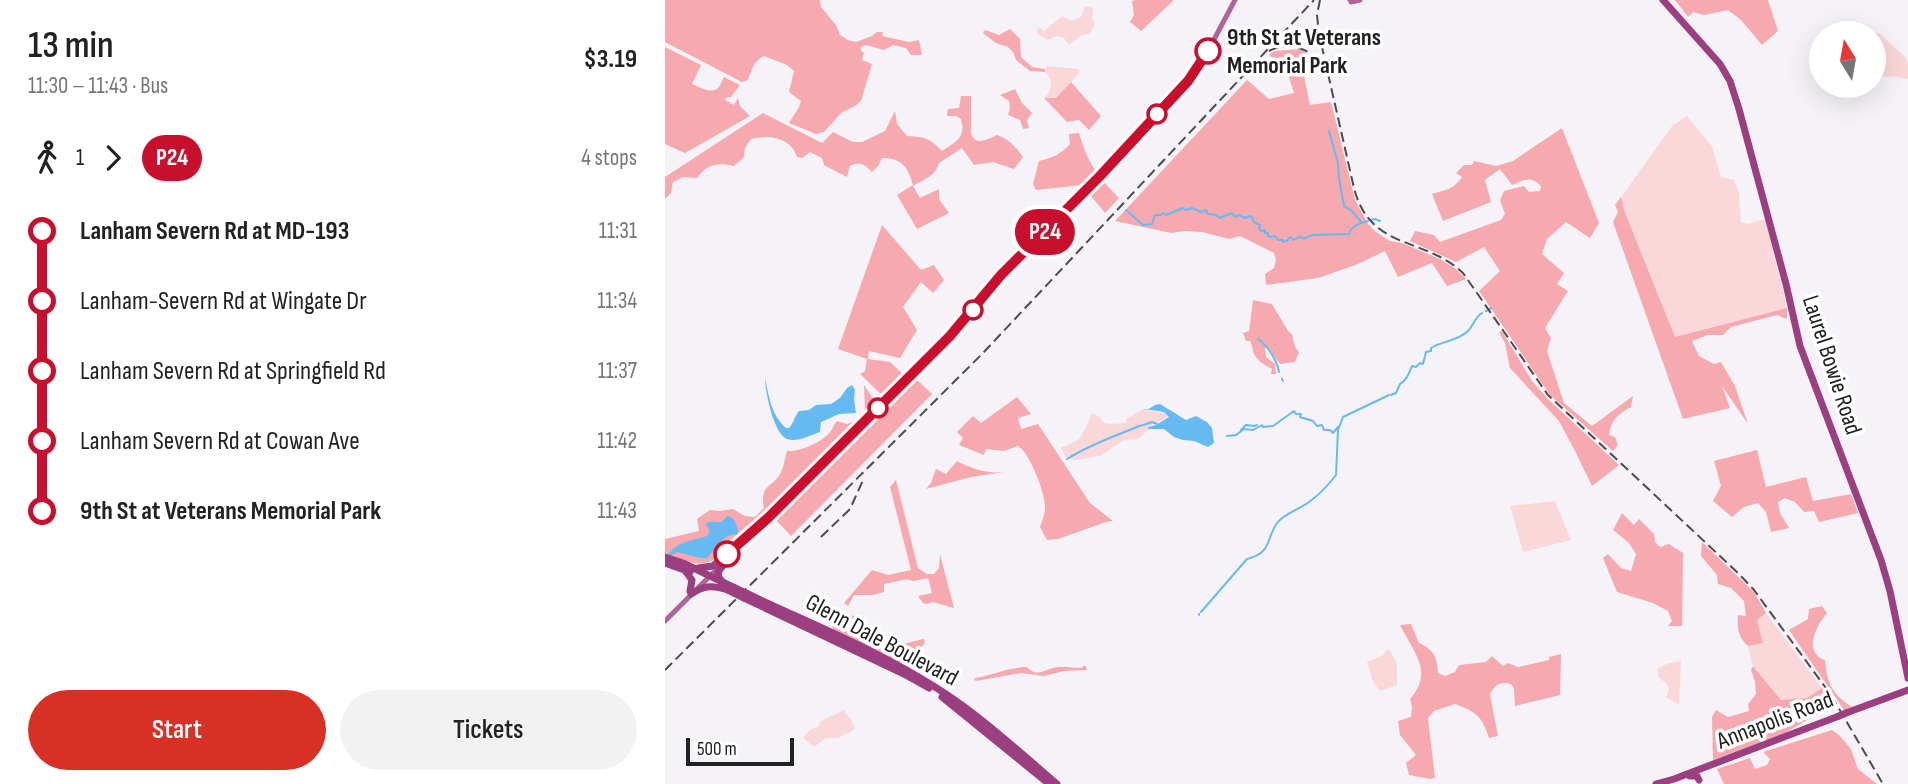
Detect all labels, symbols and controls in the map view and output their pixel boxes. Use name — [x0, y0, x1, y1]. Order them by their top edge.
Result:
north arrow — [1809, 21, 1887, 98]
map controls — [1809, 21, 1886, 98]
text: 13 min — [28, 23, 114, 68]
place label: 9th St at Veterans Memorial Park — [1227, 23, 1381, 80]
marker: 9th St at Veterans Memorial Park — [1195, 38, 1221, 64]
text: $3.19 — [583, 44, 637, 75]
text: 11:30 – 11:43 · Bus — [28, 72, 168, 100]
unlabelled marker — [1147, 104, 1167, 124]
icon: walk — [28, 139, 66, 177]
icon: forward — [94, 139, 132, 177]
text: P24 — [156, 143, 188, 172]
text: 1 — [76, 144, 84, 172]
text: 4 stops — [581, 144, 637, 172]
line badge: P24 — [1005, 209, 1085, 255]
text: Lanham Severn Rd at MD-193 — [80, 216, 349, 247]
text: 11:31 — [599, 217, 637, 245]
text: P24 — [1029, 217, 1061, 246]
text: Lanham-Severn Rd at Wingate Dr — [80, 286, 367, 317]
text: 11:34 — [597, 287, 637, 315]
street label: Laurel Bowie Road — [1796, 292, 1868, 438]
unlabelled marker — [963, 300, 983, 320]
text: Lanham Severn Rd at Springfield Rd — [80, 356, 386, 387]
text: 11:37 — [598, 357, 637, 385]
unlabelled marker — [868, 398, 888, 418]
text: Lanham Severn Rd at Cowan Ave — [80, 426, 360, 457]
text: 11:42 — [597, 427, 637, 455]
text: 9th St at Veterans Memorial Park — [80, 496, 381, 527]
text: 11:43 — [597, 497, 637, 525]
unlabelled marker — [714, 541, 740, 567]
street label: Glenn Dale Boulevard — [801, 588, 963, 692]
street label: Annapolis Road — [1712, 685, 1837, 756]
button: Start — [28, 690, 326, 770]
button: Tickets — [340, 690, 637, 770]
scale bar — [686, 735, 795, 767]
text: 500 m — [697, 738, 737, 761]

